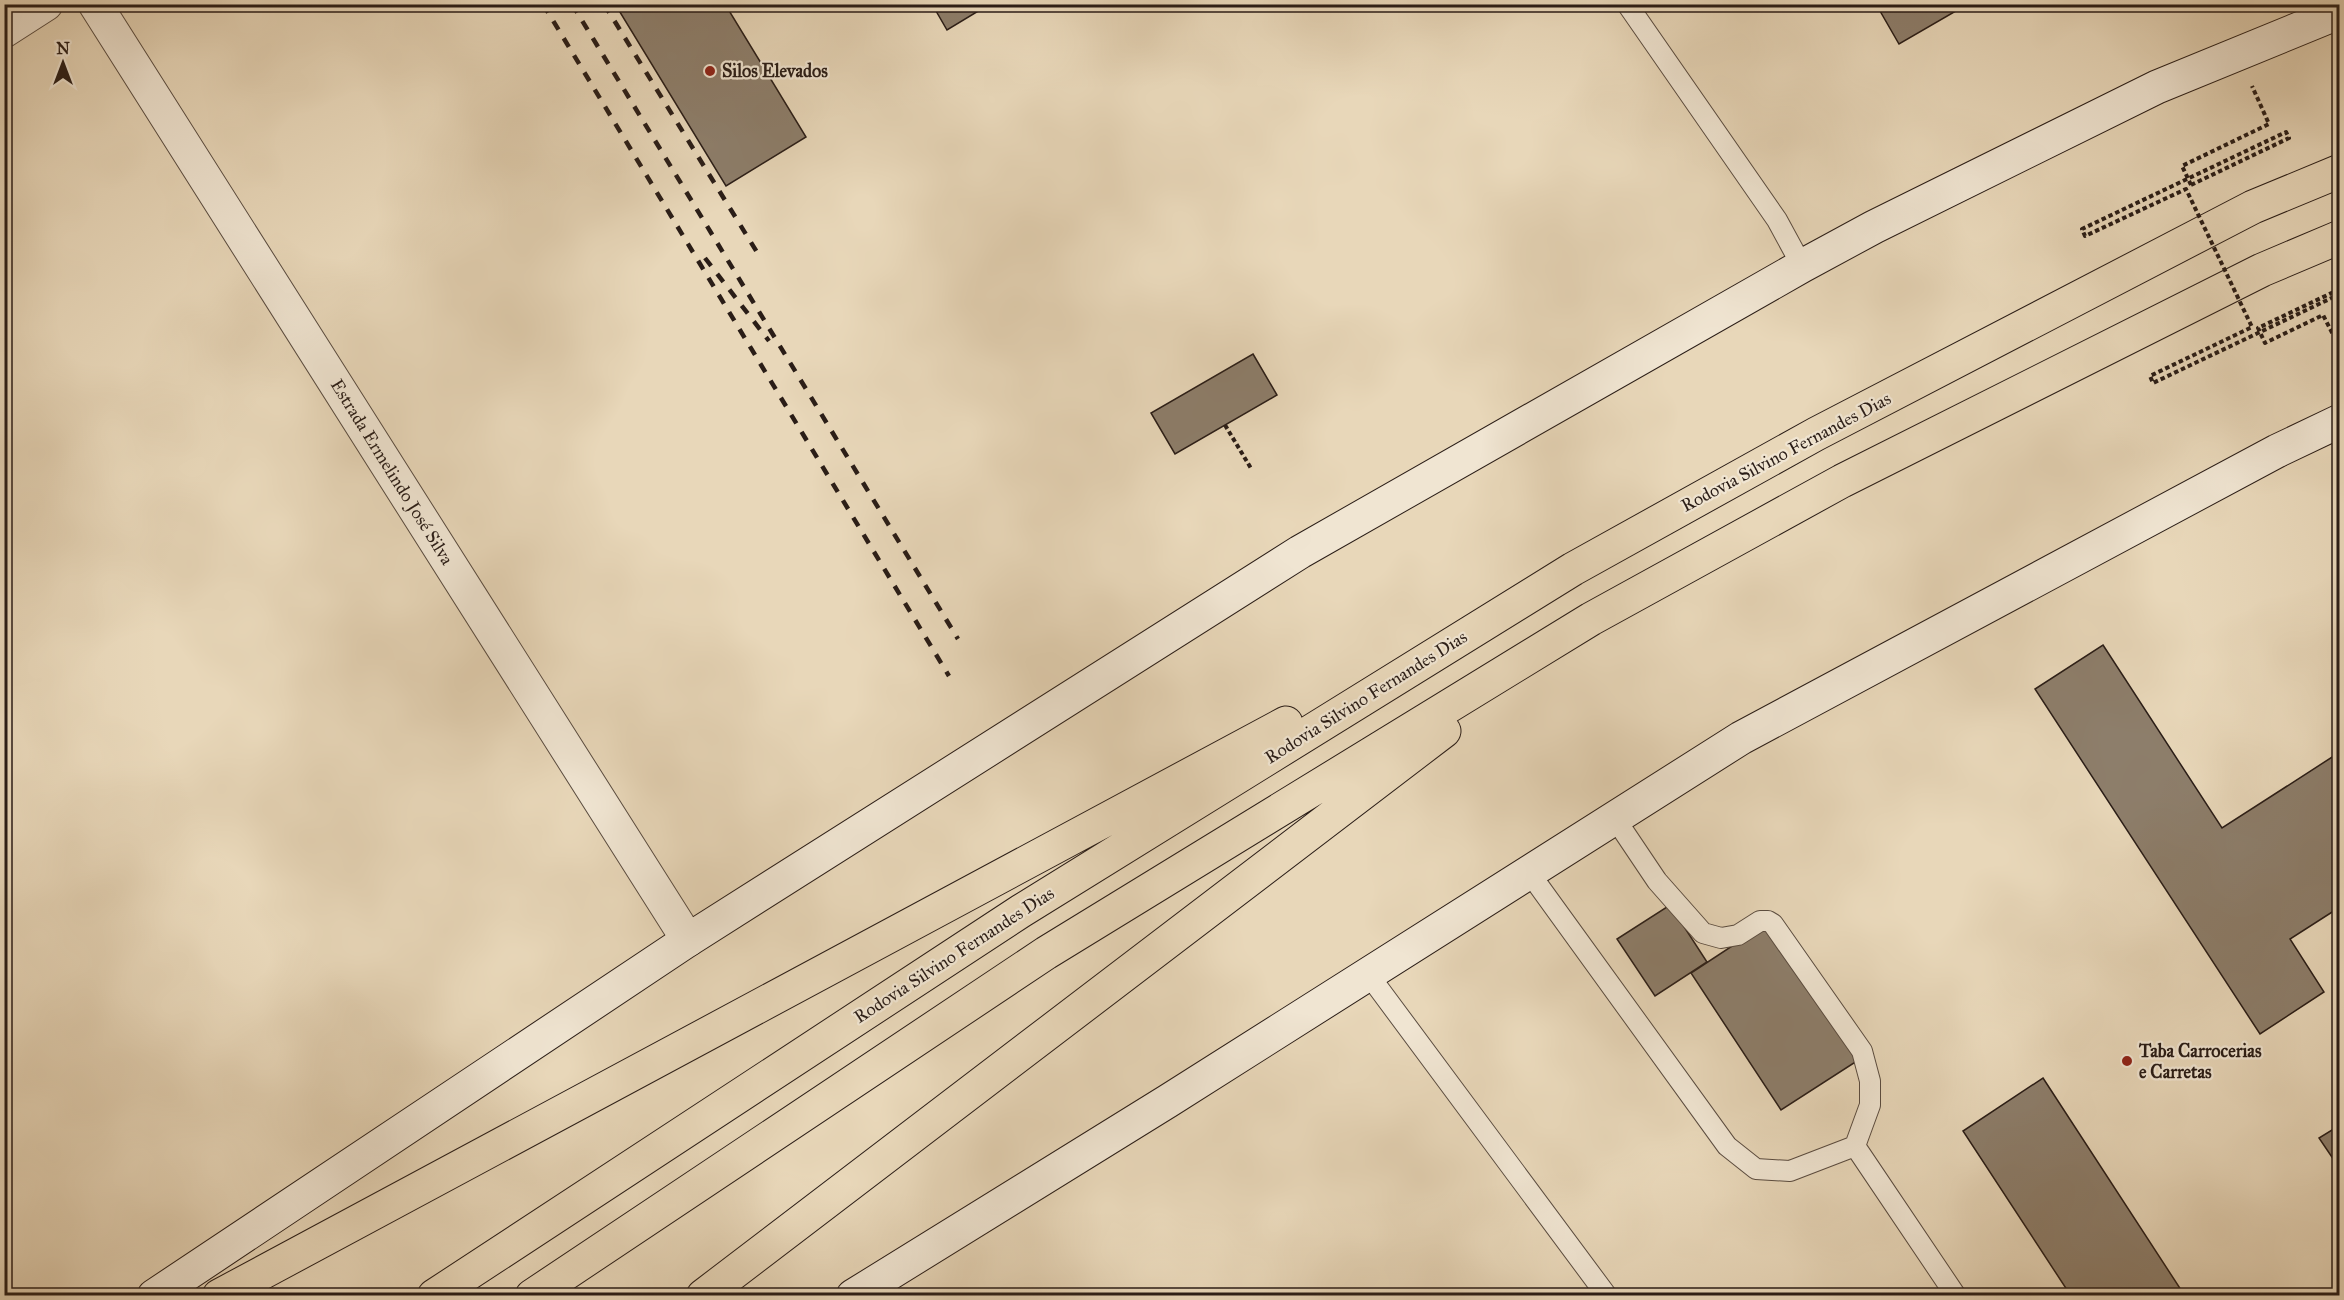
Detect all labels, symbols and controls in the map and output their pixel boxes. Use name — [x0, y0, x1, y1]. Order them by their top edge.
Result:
north arrow — [33, 33, 93, 93]
text: N — [56, 39, 70, 58]
place label: Silos Elevados — [722, 60, 828, 82]
marker: Silos Elevados — [703, 64, 717, 78]
street label: Estrada Ermelindo José Silva — [325, 375, 458, 570]
street label: Rodovia Silvino Fernandes Dias — [1677, 387, 1895, 517]
street label: Rodovia Silvino Fernandes Dias — [1261, 626, 1471, 768]
street label: Rodovia Silvino Fernandes Dias — [850, 882, 1058, 1028]
place label: Taba Carrocerias e Carretas — [2138, 1040, 2262, 1083]
marker: Taba Carrocerias e Carretas — [2120, 1054, 2134, 1068]

